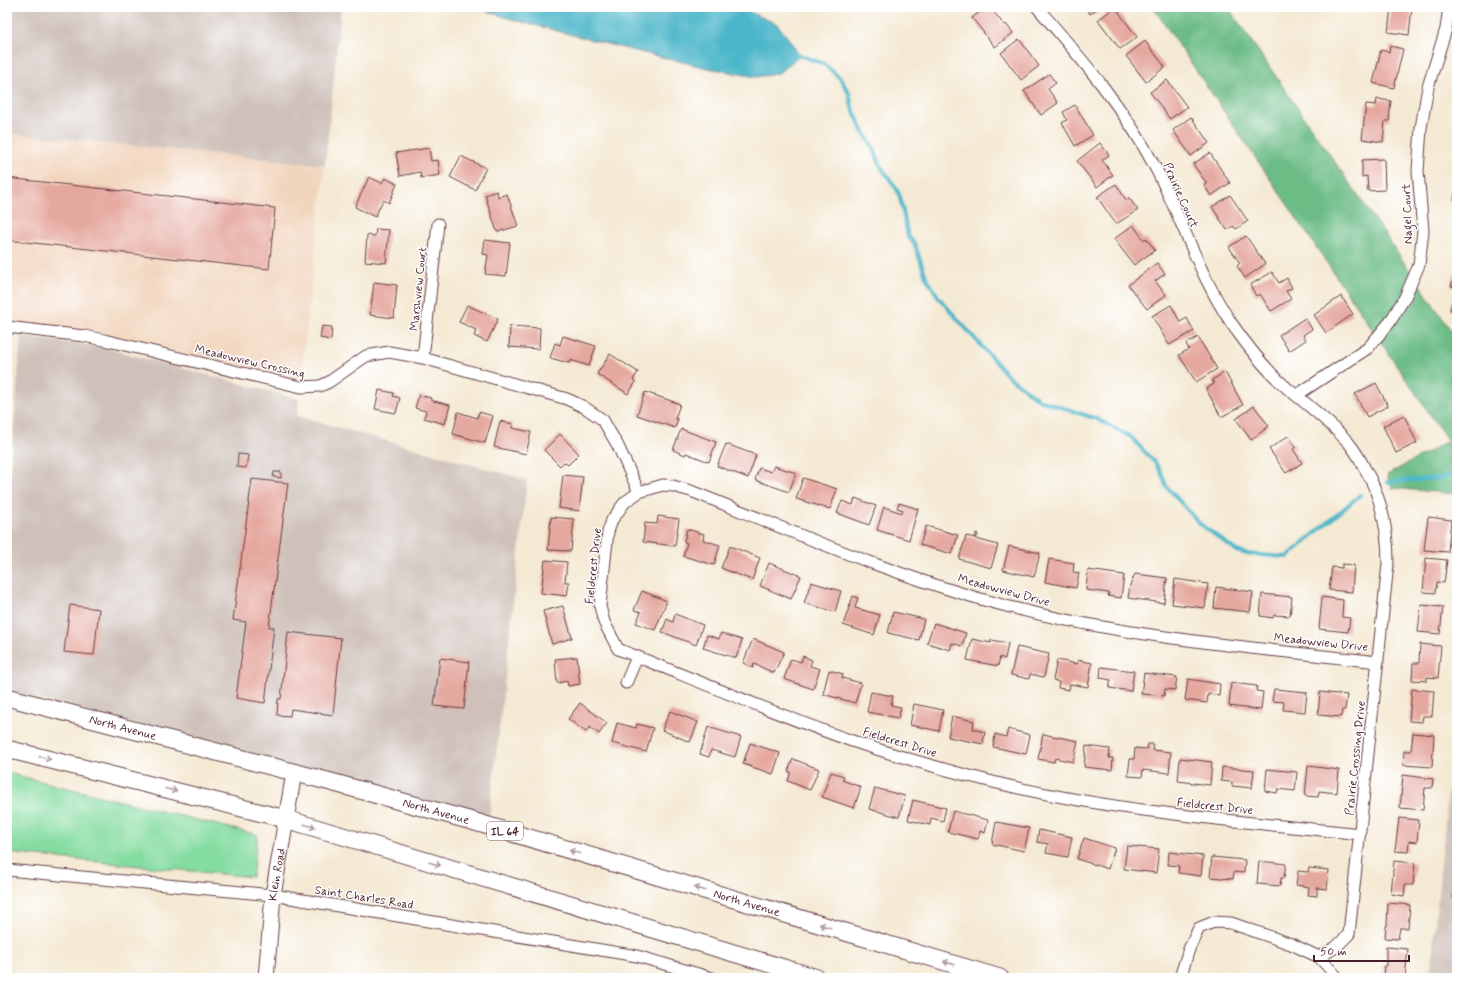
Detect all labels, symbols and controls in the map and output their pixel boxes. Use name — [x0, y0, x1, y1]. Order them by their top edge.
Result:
street label: Prairie Court — [1159, 160, 1202, 231]
street label: Nagel Court — [1399, 183, 1418, 244]
street label: Marshview Court — [407, 246, 431, 332]
street label: Meadowview Crossing — [193, 342, 306, 382]
street label: Fieldcrest Drive — [582, 527, 606, 605]
street label: Meadowview Drive — [956, 571, 1051, 611]
street label: Meadowview Drive — [1273, 630, 1369, 656]
street label: Prairie Crossing Drive — [1342, 700, 1370, 816]
street label: North Avenue — [88, 712, 158, 745]
street label: Fieldcrest Drive — [861, 724, 939, 762]
one-way arrow — [38, 755, 51, 763]
one-way arrow — [164, 787, 177, 794]
street label: North Avenue — [401, 795, 471, 829]
street label: Fieldcrest Drive — [1176, 795, 1254, 819]
road number: IL 64 — [487, 822, 523, 840]
one-way arrow — [303, 823, 316, 830]
street label: Klein Road — [266, 847, 290, 902]
one-way arrow — [569, 848, 582, 855]
one-way arrow — [428, 861, 441, 868]
street label: Saint Charles Road — [313, 882, 414, 914]
one-way arrow — [694, 885, 707, 892]
street label: North Avenue — [711, 886, 782, 921]
one-way arrow — [819, 922, 832, 929]
scale bar — [1314, 937, 1409, 963]
text: 50 m — [1320, 944, 1347, 960]
one-way arrow — [943, 959, 956, 966]

